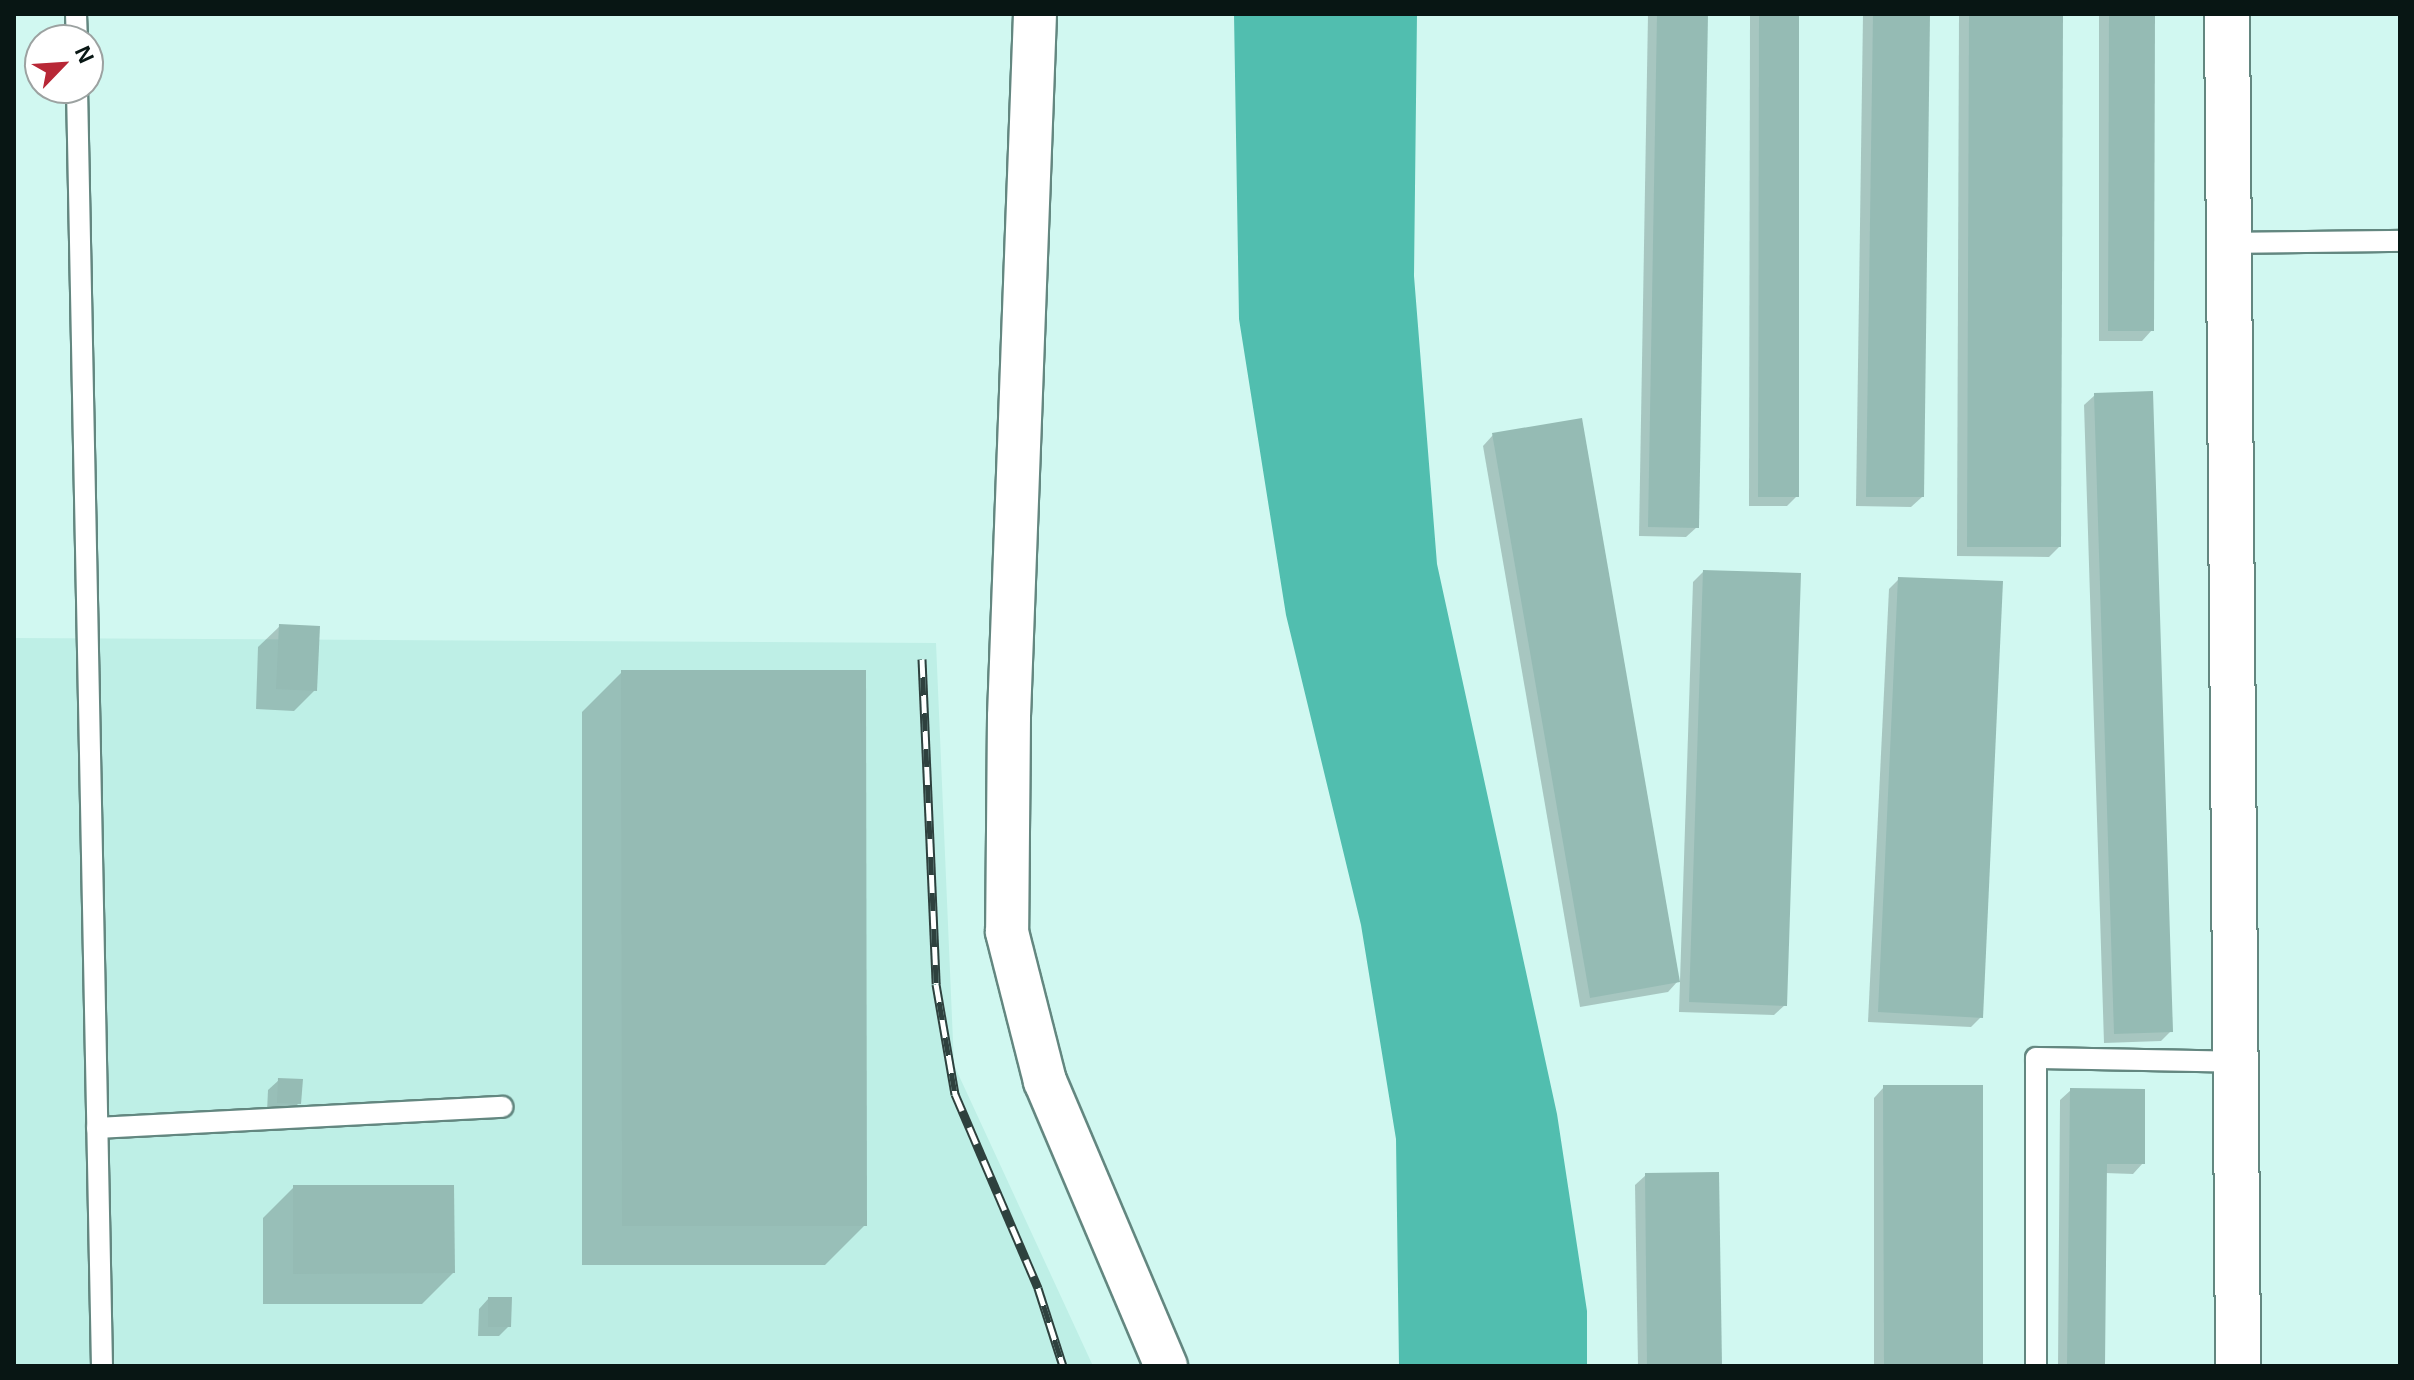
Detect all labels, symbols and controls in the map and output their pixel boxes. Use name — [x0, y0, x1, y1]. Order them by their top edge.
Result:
north arrow — [24, 24, 104, 104]
text: N — [70, 42, 99, 67]

